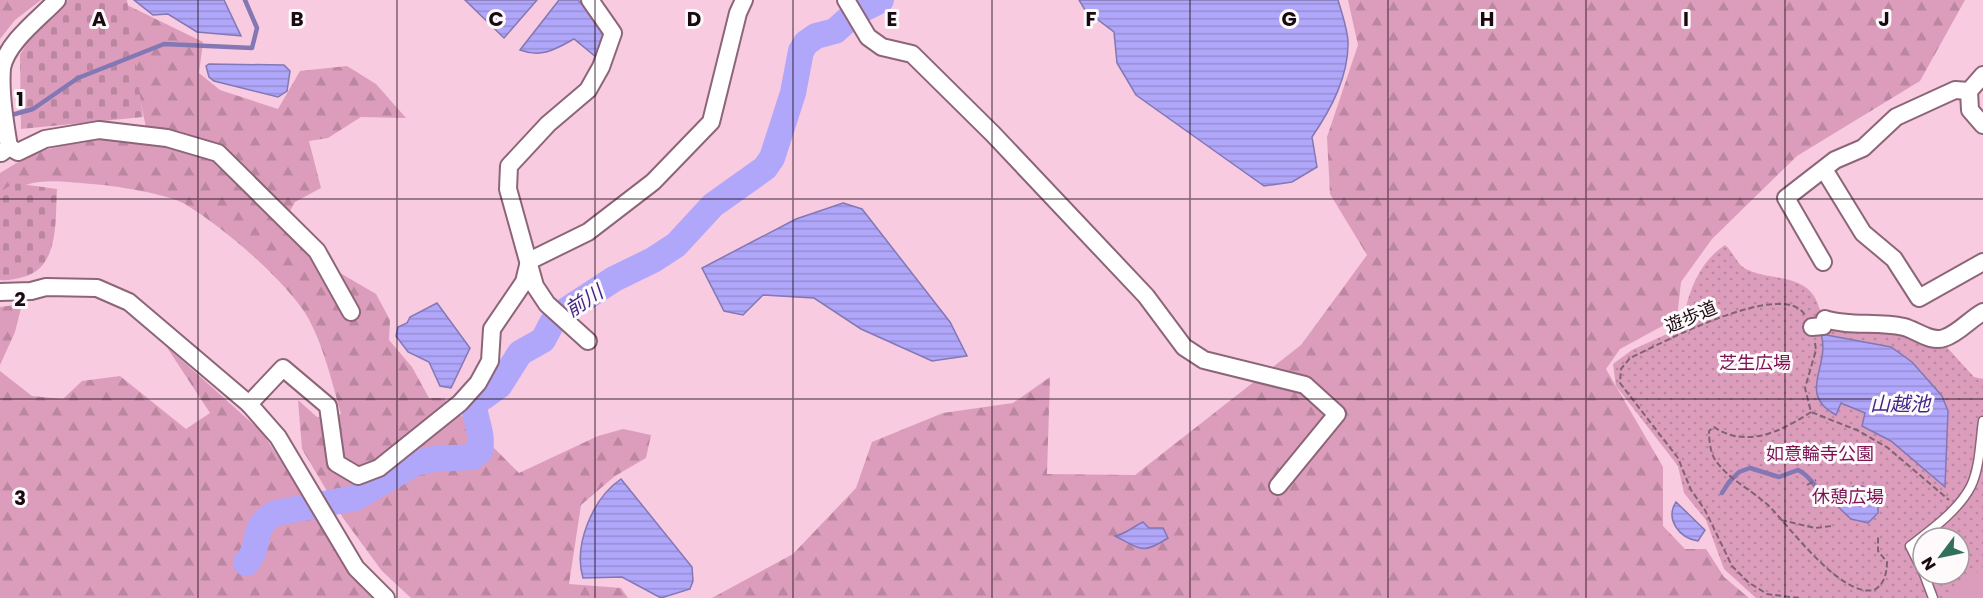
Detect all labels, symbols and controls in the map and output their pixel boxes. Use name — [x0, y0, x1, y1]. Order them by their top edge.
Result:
text: A — [92, 5, 107, 33]
text: B — [290, 5, 304, 33]
text: C — [488, 5, 504, 33]
text: D — [687, 5, 701, 33]
text: E — [887, 5, 897, 33]
text: F — [1086, 5, 1097, 33]
text: G — [1281, 5, 1297, 33]
text: H — [1480, 5, 1494, 33]
text: I — [1683, 5, 1689, 33]
text: J — [1878, 5, 1890, 33]
text: 1 — [16, 85, 24, 113]
water label: 前川 — [560, 277, 610, 324]
text: 2 — [14, 285, 26, 313]
street label: 遊歩道 — [1661, 294, 1721, 339]
park label: 芝生広場 — [1719, 350, 1791, 375]
water label: 山越池 — [1870, 390, 1932, 418]
park label: 如意輪寺公園 — [1766, 441, 1874, 466]
text: 3 — [14, 484, 26, 512]
park label: 休憩広場 — [1812, 484, 1884, 509]
north arrow — [1911, 526, 1971, 586]
text: N — [1916, 552, 1942, 575]

